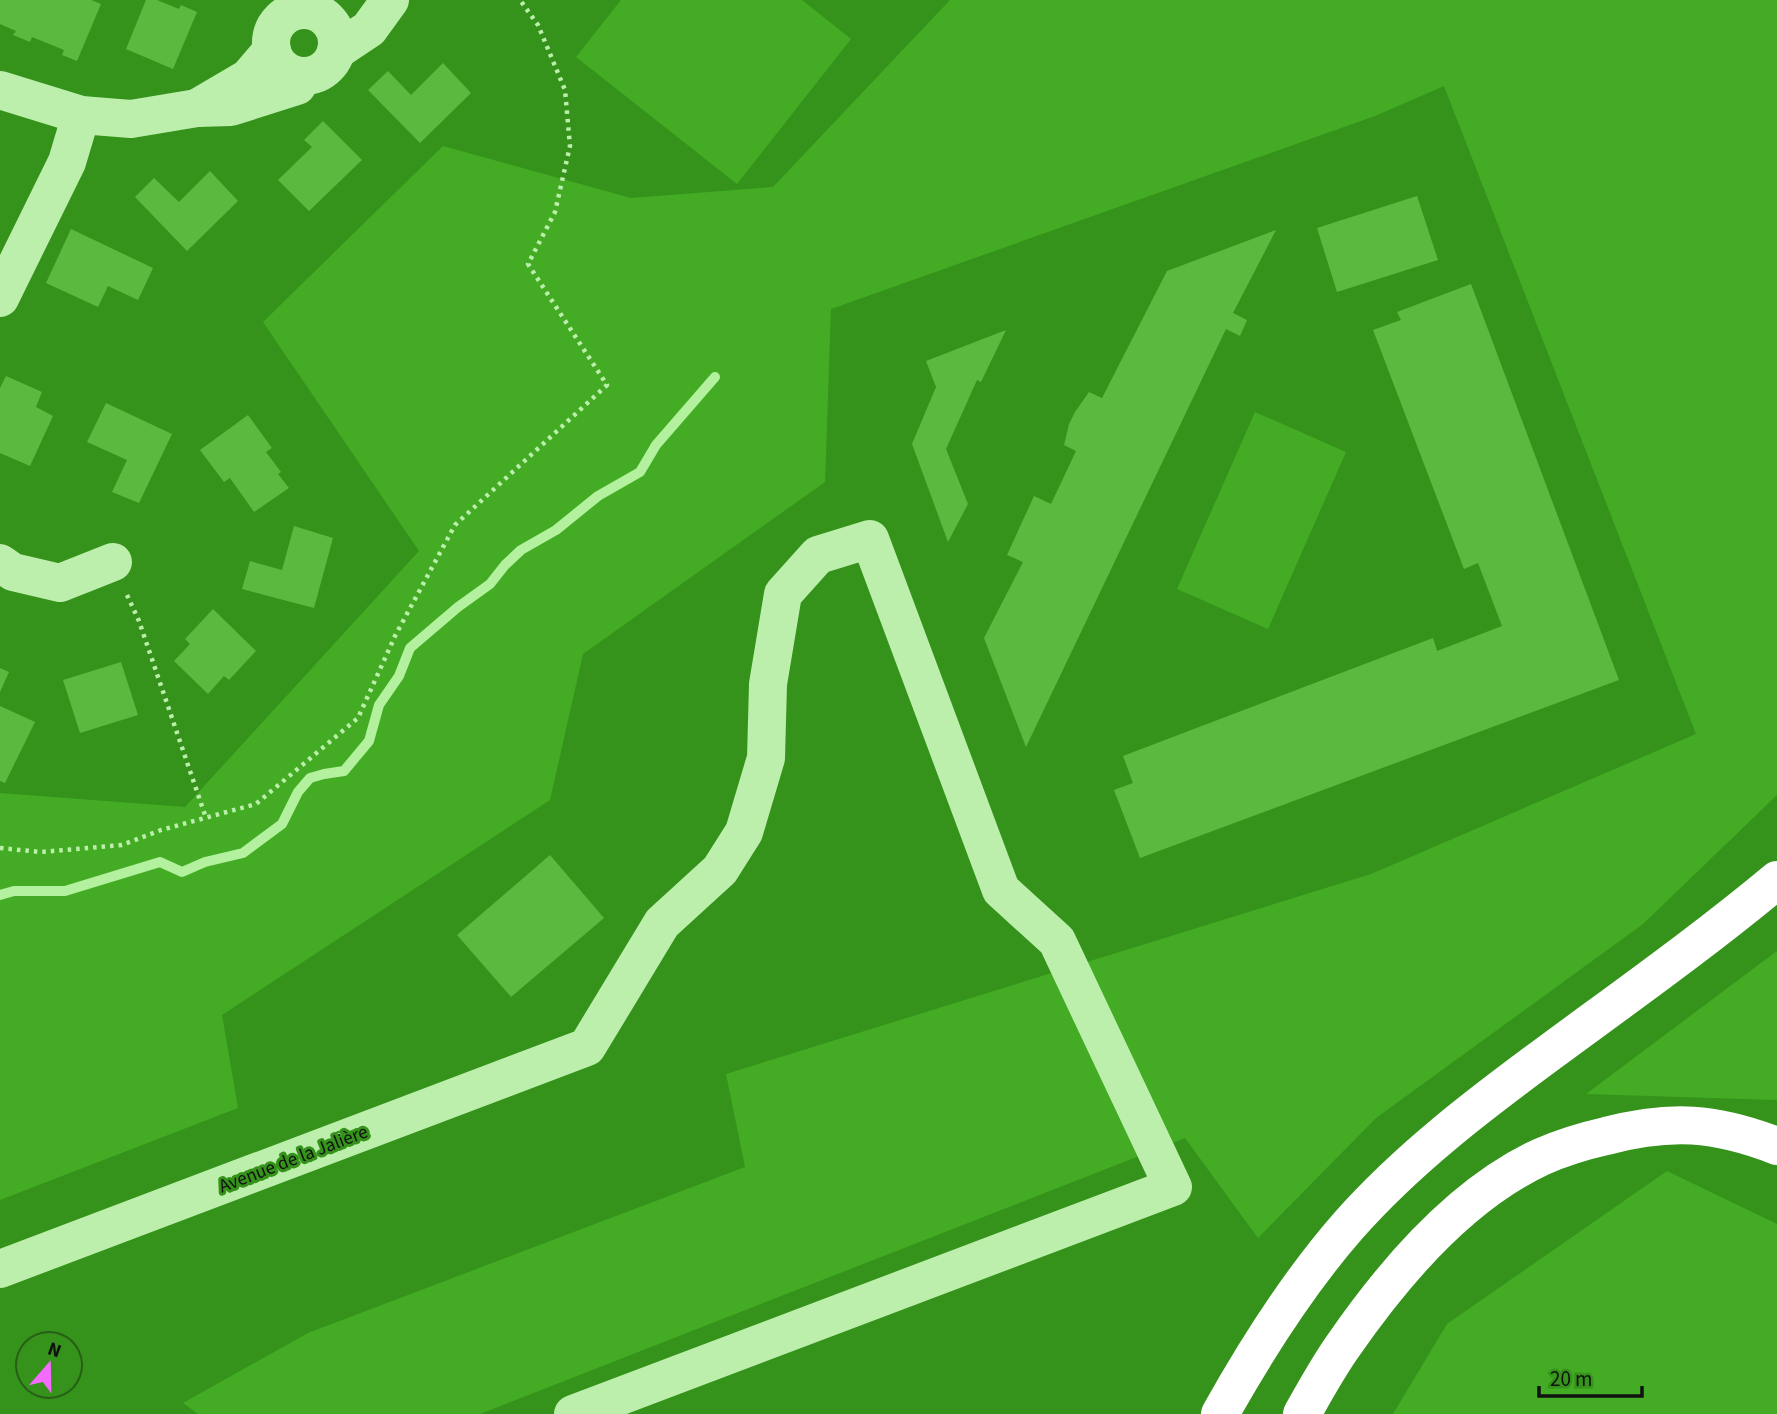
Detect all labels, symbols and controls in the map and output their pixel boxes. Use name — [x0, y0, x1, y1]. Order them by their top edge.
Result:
street label: Avenue de la Jalière — [215, 1119, 372, 1200]
north arrow — [14, 1330, 84, 1400]
text: N — [44, 1336, 65, 1365]
scale bar — [1539, 1354, 1642, 1398]
text: 20 m — [1550, 1364, 1592, 1394]

